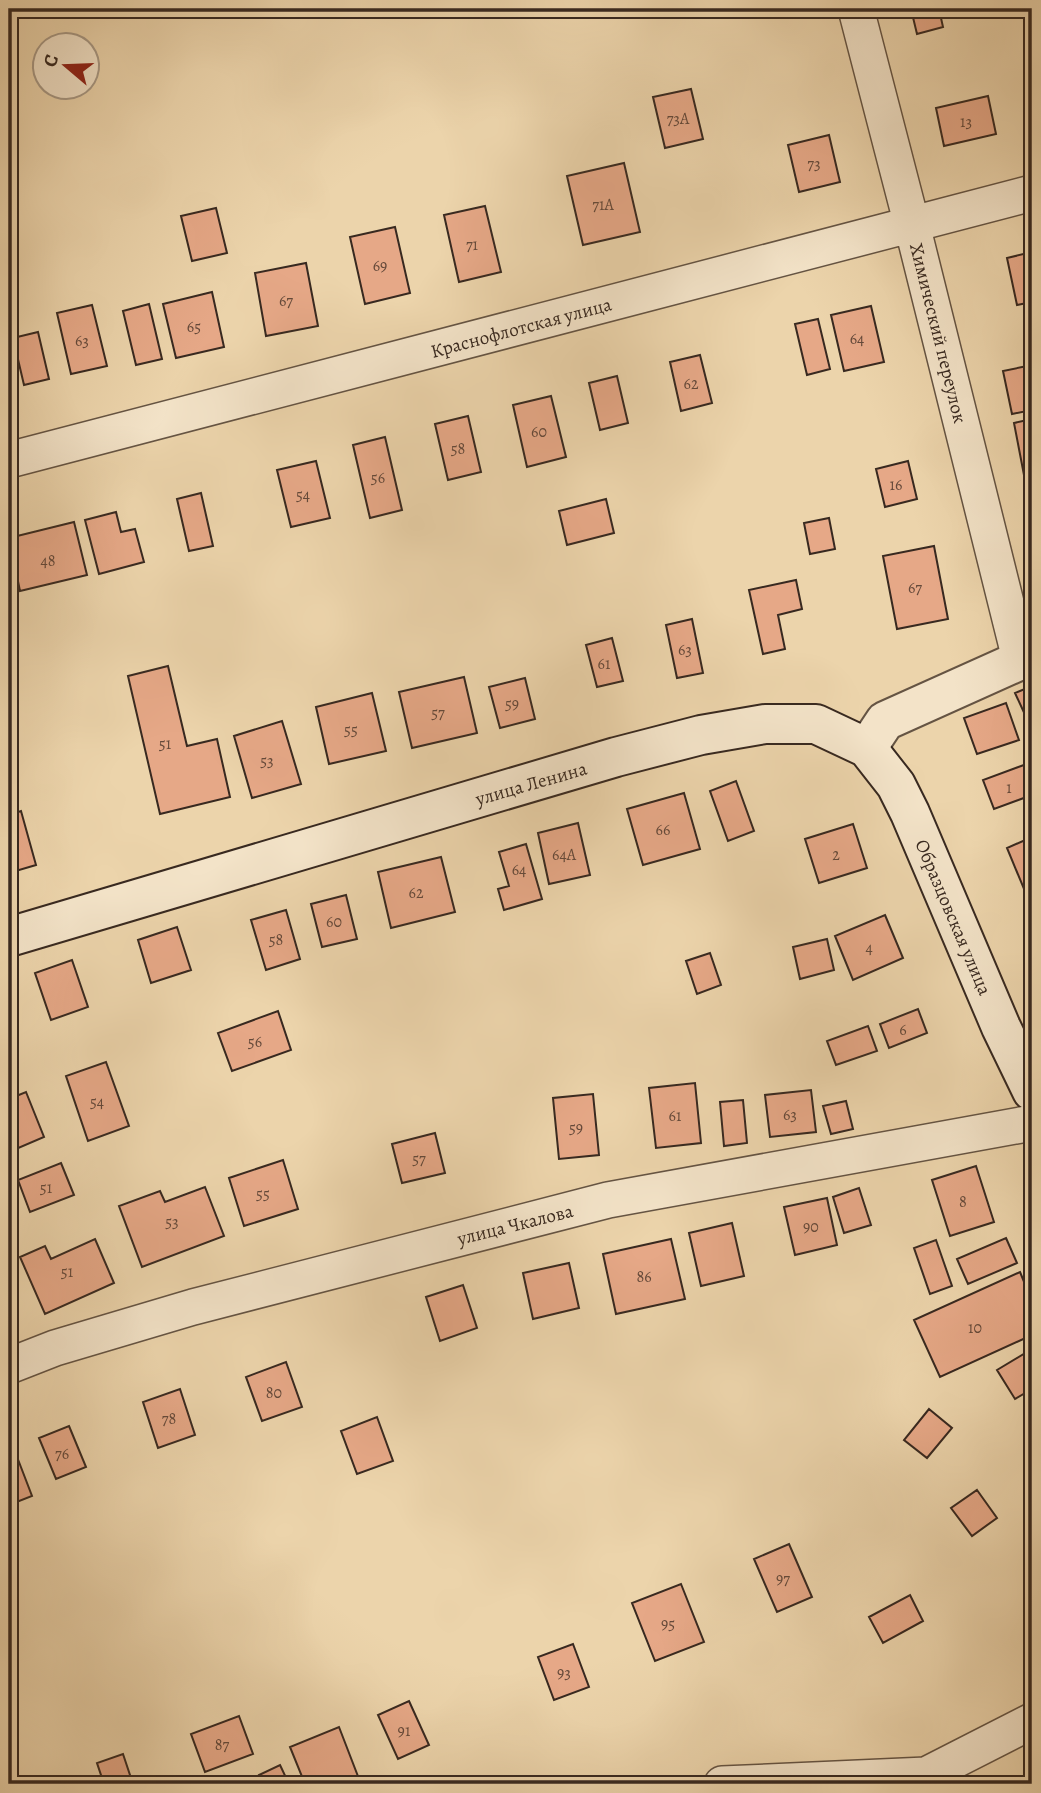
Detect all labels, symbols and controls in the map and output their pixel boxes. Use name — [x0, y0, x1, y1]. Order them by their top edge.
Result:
north arrow — [32, 32, 102, 102]
text: С — [37, 51, 65, 71]
house number: 73А — [667, 108, 690, 130]
house number: 13 — [960, 111, 972, 133]
house number: 73 — [807, 153, 821, 175]
house number: 71А — [592, 194, 614, 216]
house number: 71 — [466, 234, 479, 256]
street label: Химический переулок — [903, 240, 973, 426]
house number: 69 — [373, 255, 387, 277]
house number: 67 — [279, 290, 293, 312]
street label: Краснофлотская улица — [428, 291, 615, 365]
house number: 65 — [187, 316, 201, 338]
house number: 64 — [850, 328, 864, 350]
house number: 63 — [75, 330, 89, 352]
house number: 62 — [684, 373, 699, 395]
house number: 60 — [531, 421, 547, 443]
house number: 58 — [451, 438, 465, 460]
house number: 56 — [371, 467, 385, 489]
house number: 16 — [890, 474, 902, 496]
house number: 54 — [296, 484, 310, 506]
house number: 48 — [40, 550, 56, 572]
house number: 67 — [908, 577, 922, 599]
house number: 63 — [678, 639, 692, 661]
house number: 61 — [598, 653, 611, 675]
house number: 59 — [505, 693, 519, 715]
house number: 57 — [431, 702, 445, 724]
house number: 55 — [344, 719, 358, 741]
house number: 51 — [159, 733, 172, 755]
house number: 53 — [260, 750, 274, 772]
street label: улица Ленина — [471, 756, 590, 813]
house number: 1 — [1006, 777, 1012, 799]
house number: 66 — [656, 819, 670, 841]
street label: Образцовская улица — [908, 835, 998, 1000]
house number: 64А — [552, 844, 577, 866]
house number: 2 — [832, 844, 840, 866]
house number: 64 — [512, 859, 526, 881]
house number: 62 — [409, 882, 424, 904]
house number: 60 — [326, 911, 342, 933]
house number: 58 — [269, 929, 283, 951]
house number: 4 — [865, 937, 873, 959]
house number: 6 — [899, 1019, 907, 1041]
house number: 56 — [248, 1031, 262, 1053]
house number: 54 — [90, 1091, 104, 1113]
house number: 63 — [783, 1104, 797, 1126]
house number: 61 — [669, 1105, 682, 1127]
house number: 59 — [569, 1117, 583, 1139]
house number: 57 — [412, 1148, 426, 1170]
house number: 51 — [40, 1177, 53, 1199]
house number: 55 — [256, 1183, 270, 1205]
house number: 8 — [959, 1191, 967, 1213]
street label: улица Чкалова — [454, 1198, 576, 1252]
house number: 53 — [165, 1211, 179, 1233]
house number: 90 — [803, 1216, 819, 1238]
house number: 51 — [61, 1261, 74, 1283]
house number: 86 — [636, 1266, 652, 1288]
house number: 10 — [968, 1317, 982, 1339]
house number: 80 — [266, 1382, 282, 1404]
house number: 78 — [162, 1408, 176, 1430]
house number: 76 — [55, 1443, 69, 1465]
house number: 97 — [776, 1568, 790, 1590]
house number: 95 — [661, 1613, 675, 1635]
house number: 93 — [557, 1662, 571, 1684]
house number: 91 — [398, 1720, 411, 1742]
house number: 87 — [215, 1734, 230, 1756]

